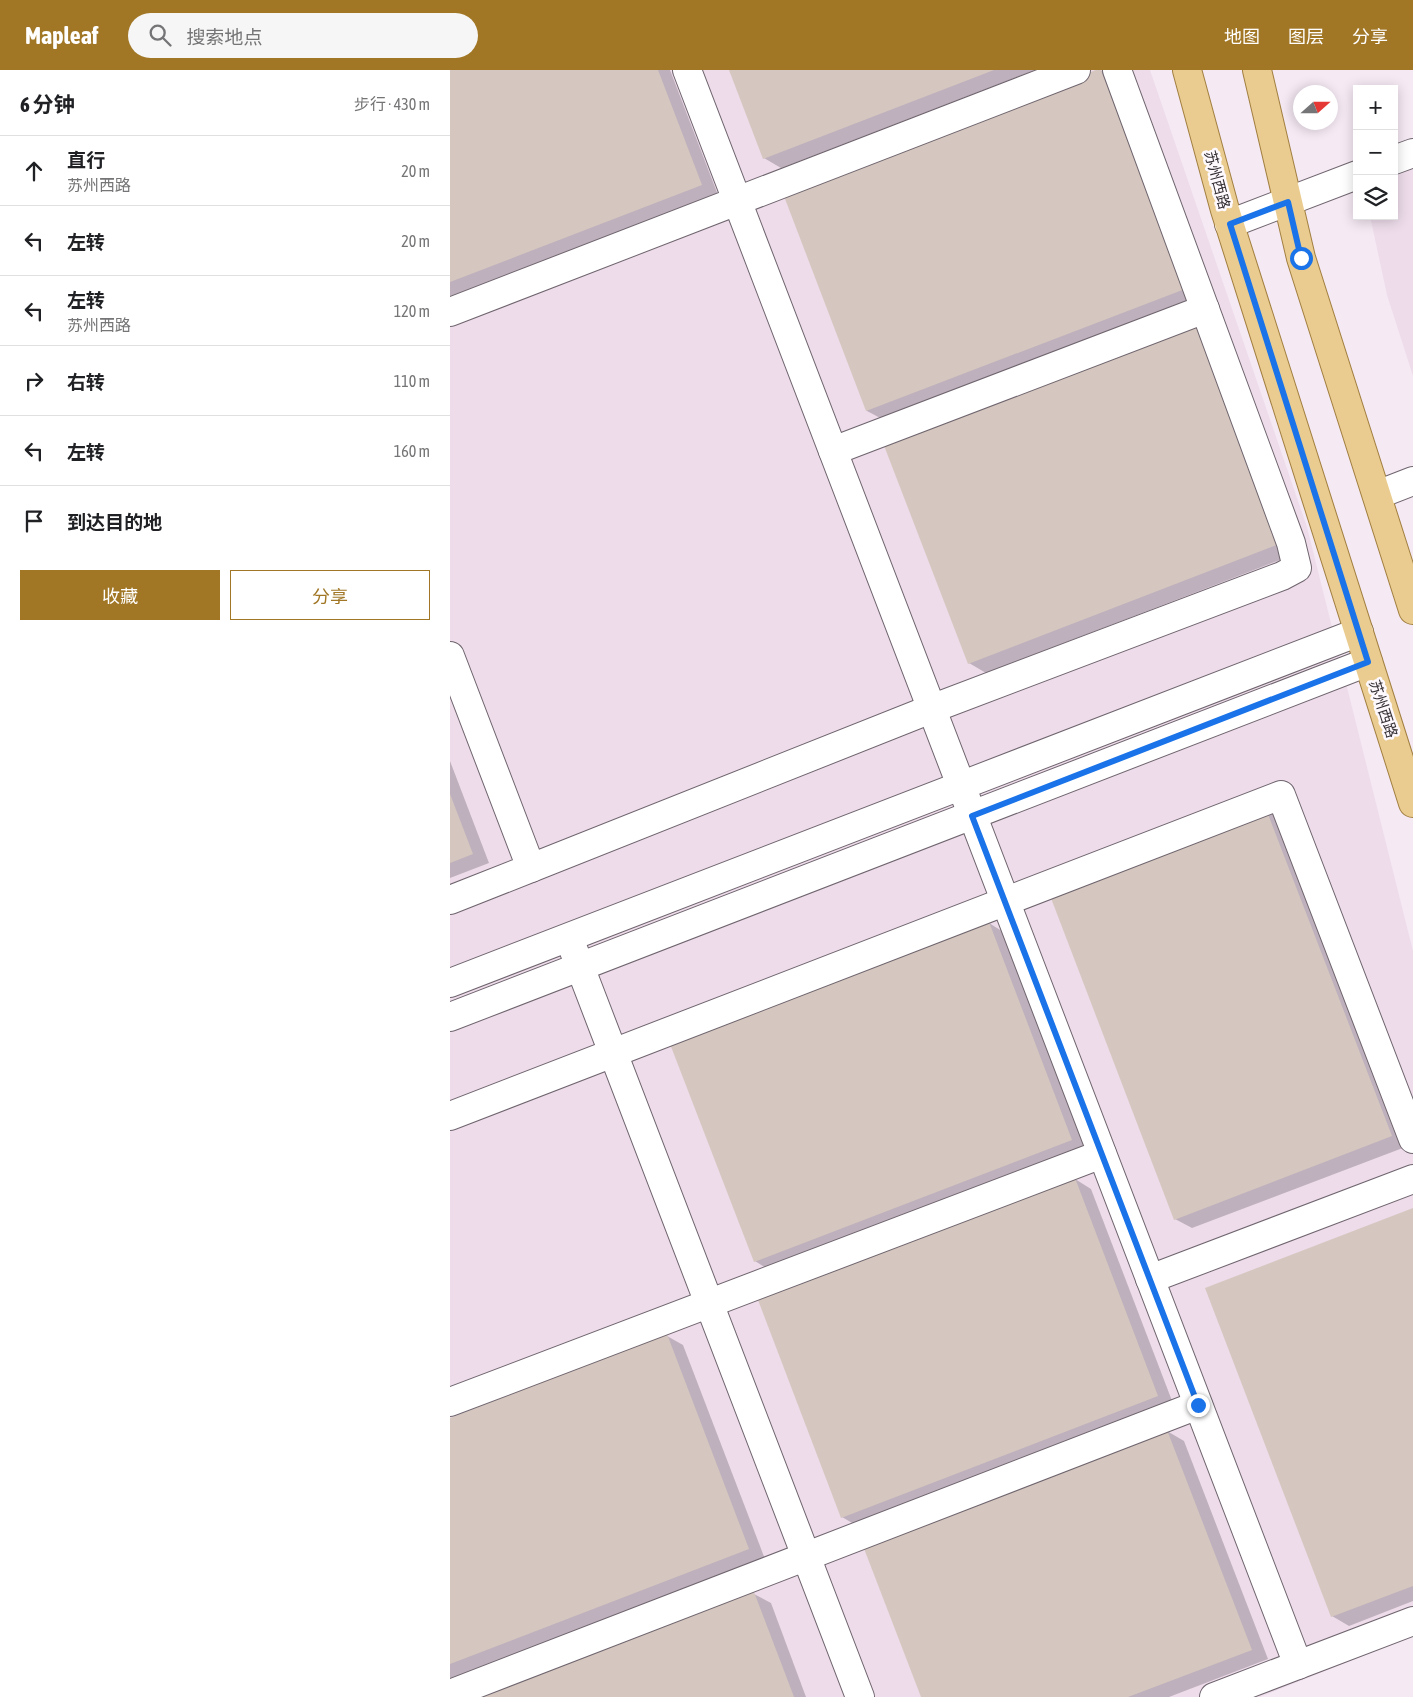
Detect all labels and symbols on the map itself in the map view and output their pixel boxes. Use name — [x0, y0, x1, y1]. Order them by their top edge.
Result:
north arrow — [1293, 85, 1338, 130]
street label: 苏州西路 — [1202, 149, 1233, 211]
route start — [1290, 247, 1313, 270]
street label: 苏州西路 — [1366, 678, 1401, 740]
route end — [1187, 1394, 1210, 1417]

